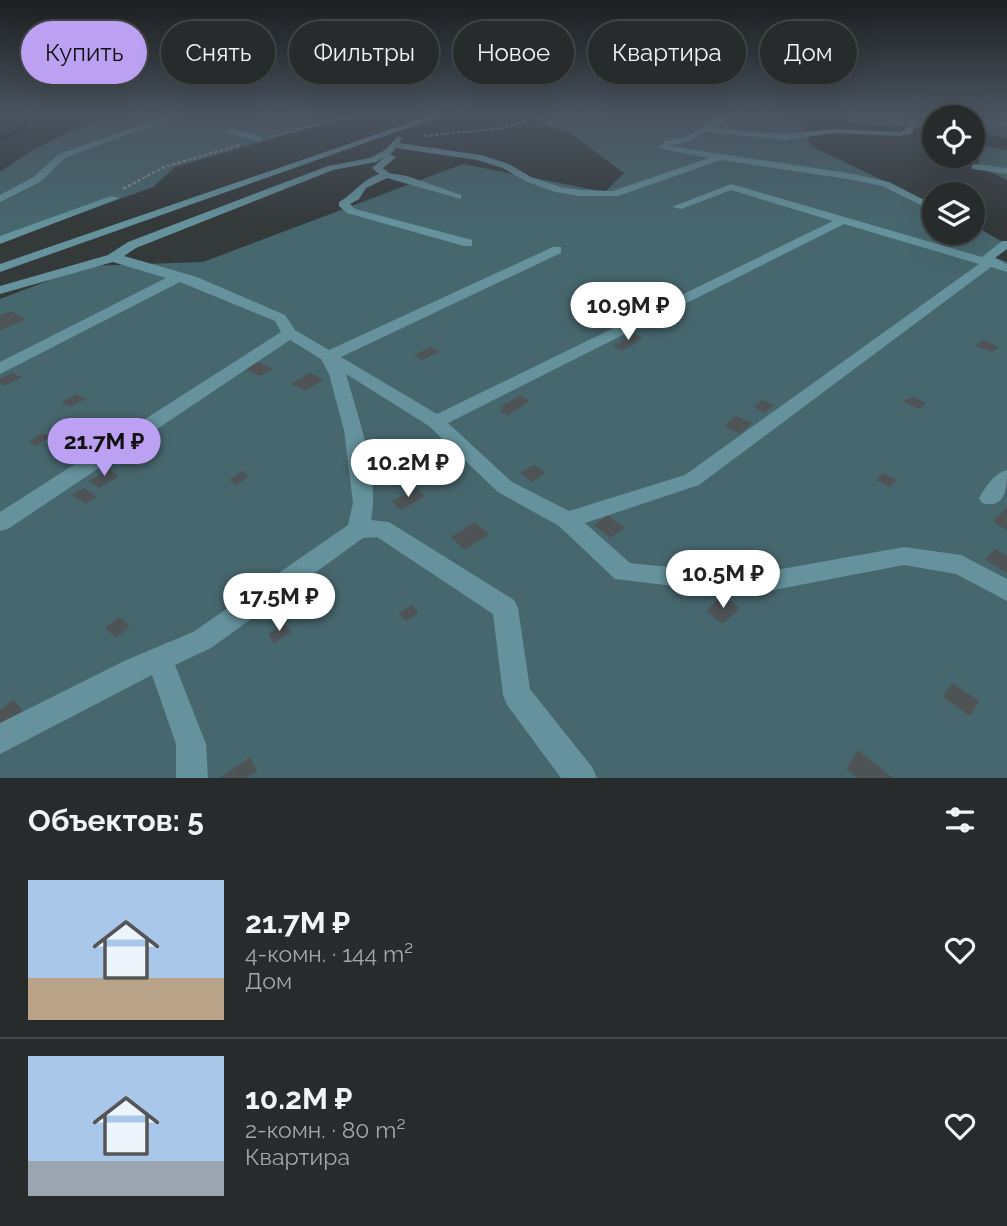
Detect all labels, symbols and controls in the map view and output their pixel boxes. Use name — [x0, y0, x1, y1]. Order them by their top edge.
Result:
chip: Купить — [21, 21, 147, 84]
chip: Снять — [161, 21, 275, 84]
chip: Фильтры — [289, 21, 439, 84]
chip: Новое — [453, 21, 574, 84]
chip: Квартира — [588, 21, 746, 84]
chip: Дом — [760, 21, 857, 84]
map controls — [922, 105, 985, 245]
button: locate — [922, 105, 985, 168]
button: layers — [922, 182, 985, 245]
pin: 10.9M ₽ — [563, 282, 693, 342]
text: 10.9M ₽ — [587, 291, 669, 318]
pin: 21.7M ₽ — [39, 419, 169, 478]
text: 21.7M ₽ — [64, 427, 144, 454]
pin: 10.2M ₽ — [343, 440, 473, 499]
text: 10.2M ₽ — [367, 448, 449, 475]
pin: 10.5M ₽ — [658, 550, 788, 610]
text: 10.5M ₽ — [682, 559, 764, 586]
pin: 17.5M ₽ — [214, 574, 344, 633]
text: 17.5M ₽ — [239, 582, 319, 609]
icon: filters — [941, 801, 979, 839]
text: Объектов: 5 — [28, 803, 204, 838]
text: 21.7M ₽ — [245, 905, 350, 940]
icon: home — [84, 908, 168, 992]
icon: heart — [941, 931, 979, 969]
text: 4-комн. · 144 m² — [245, 940, 413, 967]
text: Дом — [245, 967, 292, 994]
text: 10.2M ₽ — [245, 1081, 353, 1116]
icon: home — [84, 1084, 168, 1168]
icon: heart — [941, 1107, 979, 1145]
text: 2-комн. · 80 m² — [245, 1116, 405, 1143]
text: Квартира — [245, 1143, 350, 1170]

